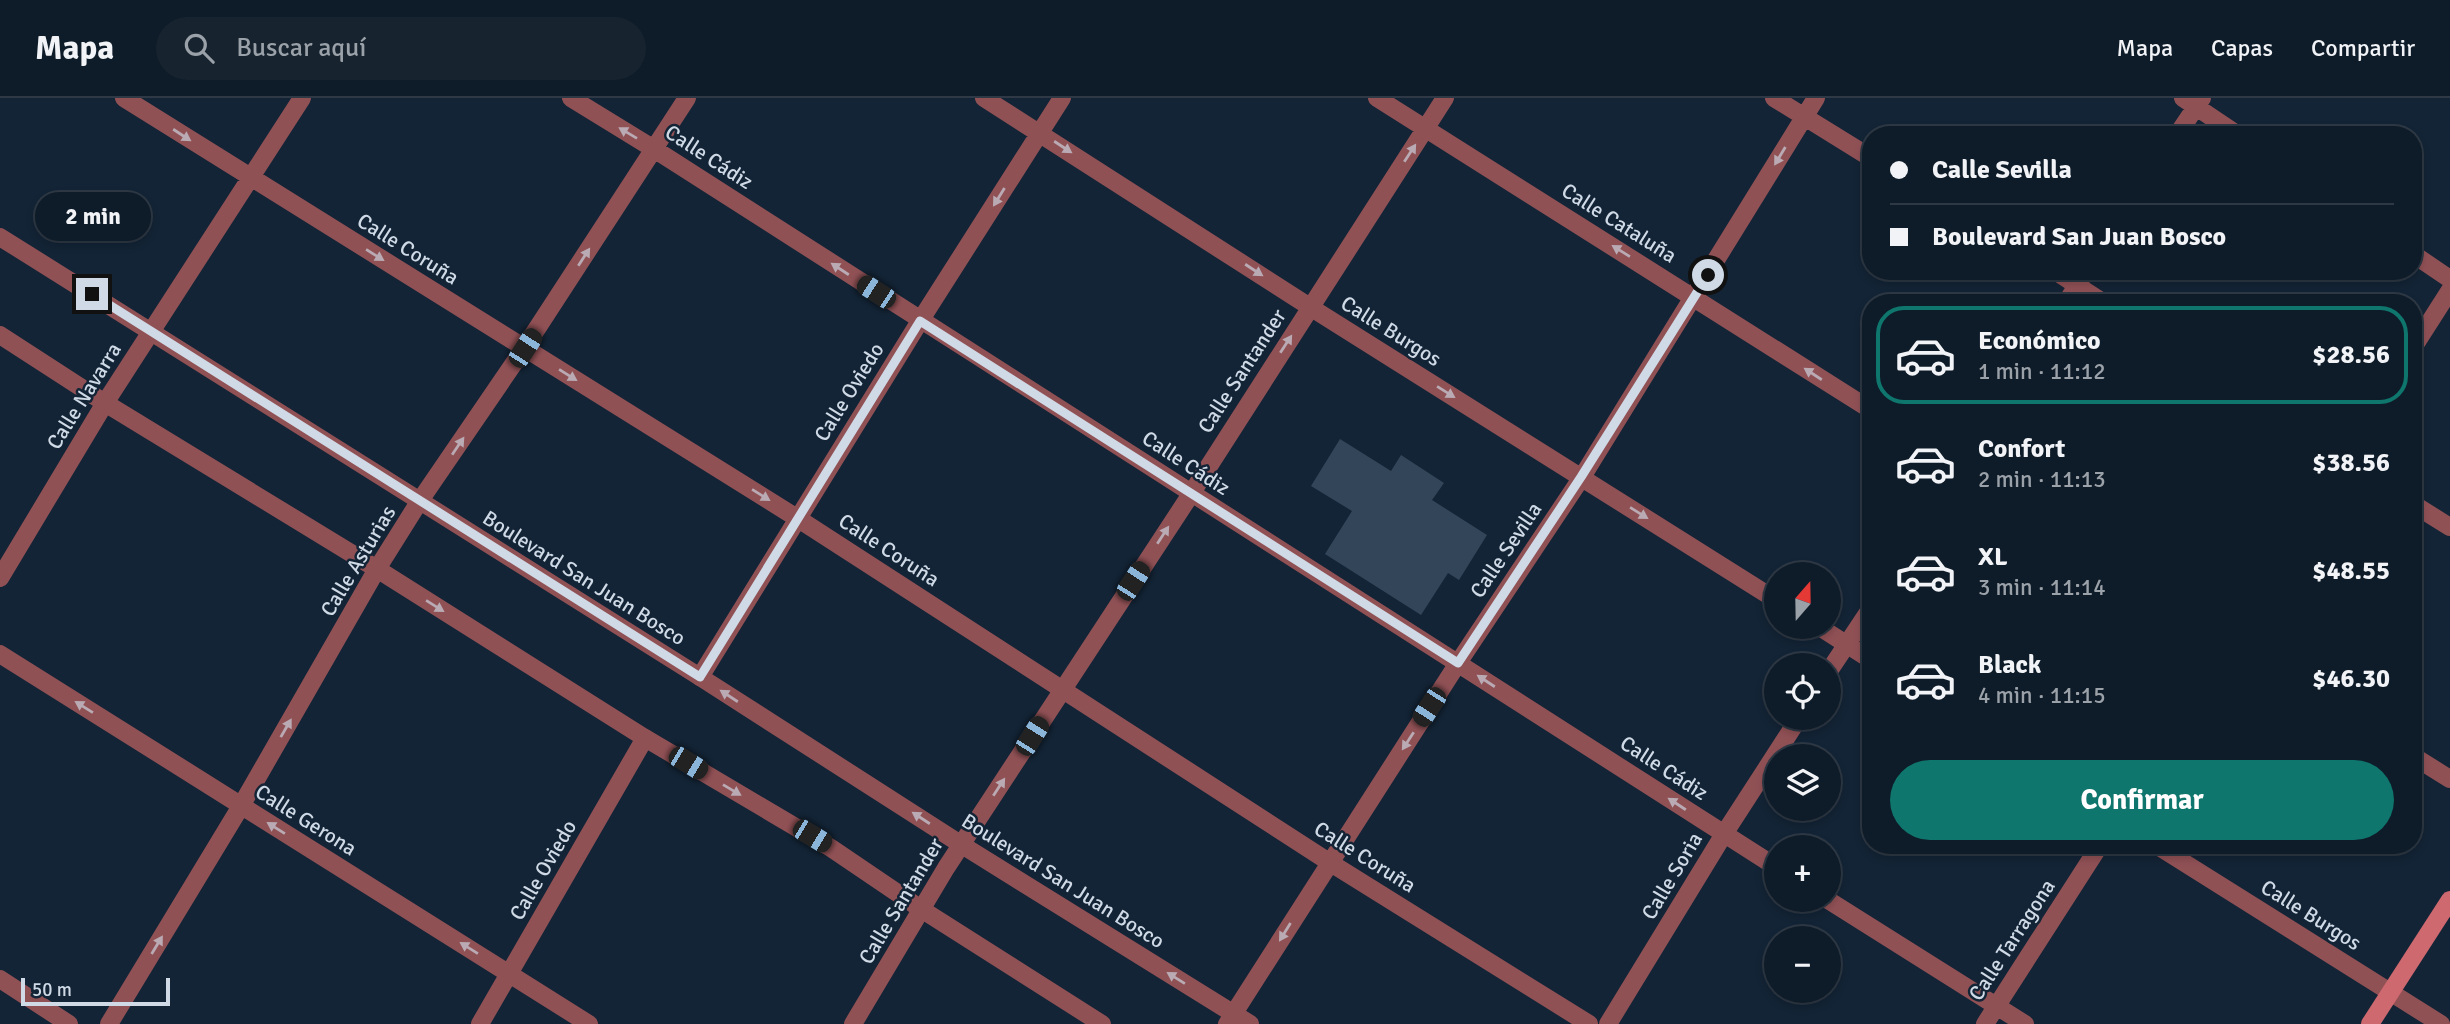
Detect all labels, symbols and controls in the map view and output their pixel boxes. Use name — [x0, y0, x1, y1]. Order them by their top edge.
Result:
search box — [156, 17, 646, 80]
text: Mapa — [35, 28, 114, 69]
icon: search — [180, 29, 218, 67]
text: Buscar aquí — [236, 32, 366, 64]
text: Mapa — [2117, 33, 2173, 63]
text: Capas — [2211, 33, 2273, 63]
text: Compartir — [2311, 33, 2415, 63]
street label: Calle Cádiz — [660, 119, 758, 195]
one-way arrow — [618, 126, 637, 139]
one-way arrow — [172, 128, 191, 141]
one-way arrow — [1053, 140, 1072, 153]
one-way arrow — [1403, 144, 1417, 162]
one-way arrow — [1774, 146, 1786, 165]
text: Calle Sevilla — [1932, 154, 2072, 186]
street label: Calle Cataluña — [1557, 177, 1681, 269]
one-way arrow — [992, 187, 1005, 206]
callout: 2 min — [34, 192, 150, 242]
text: 2 min — [65, 202, 121, 231]
street label: Calle Coruña — [352, 208, 464, 290]
text: Boulevard San Juan Bosco — [1932, 221, 2226, 253]
one-way arrow — [1612, 245, 1631, 258]
one-way arrow — [578, 247, 591, 266]
one-way arrow — [365, 249, 384, 262]
route start — [1692, 259, 1724, 291]
one-way arrow — [830, 262, 850, 275]
one-way arrow — [1244, 264, 1263, 277]
car — [853, 272, 900, 312]
route end — [76, 278, 108, 310]
street label: Calle Burgos — [1336, 290, 1446, 372]
street label: Calle Santander — [1192, 304, 1292, 438]
icon: car — [1894, 324, 1957, 387]
car — [505, 325, 546, 371]
text: Económico — [1978, 325, 2101, 357]
one-way arrow — [1280, 334, 1293, 354]
street label: Calle Navarra — [41, 338, 127, 454]
street label: Calle Oviedo — [808, 338, 890, 446]
text: $28.56 — [2312, 339, 2390, 371]
text: 1 min · 11:12 — [1978, 357, 2106, 386]
one-way arrow — [1804, 367, 1823, 380]
one-way arrow — [559, 368, 578, 381]
one-way arrow — [1436, 386, 1456, 399]
street label: Calle Cádiz — [1137, 425, 1235, 501]
icon: car — [1894, 432, 1957, 495]
text: Confort — [1978, 433, 2065, 465]
one-way arrow — [451, 437, 465, 455]
text: $38.56 — [2312, 447, 2390, 479]
text: 2 min · 11:13 — [1978, 465, 2106, 494]
one-way arrow — [752, 489, 771, 502]
street label: Calle Sevilla — [1464, 497, 1548, 603]
street label: Calle Asturias — [315, 501, 401, 621]
street label: Boulevard San Juan Bosco — [478, 505, 690, 651]
one-way arrow — [1629, 507, 1648, 520]
street label: Calle Coruña — [834, 508, 944, 592]
one-way arrow — [1157, 526, 1170, 545]
icon: car — [1894, 540, 1957, 603]
text: XL — [1978, 541, 2008, 573]
text: $48.55 — [2312, 555, 2390, 587]
car — [1113, 558, 1154, 604]
north arrow — [1764, 562, 1841, 639]
map controls — [1764, 562, 1841, 1003]
text: 3 min · 11:14 — [1978, 573, 2106, 602]
one-way arrow — [425, 599, 444, 612]
icon: car — [1894, 648, 1957, 711]
text: Black — [1978, 649, 2041, 681]
button: locate — [1764, 653, 1841, 730]
text: $46.30 — [2312, 663, 2390, 695]
one-way arrow — [1477, 674, 1495, 688]
text: 4 min · 11:15 — [1978, 681, 2106, 710]
car — [1409, 684, 1450, 730]
one-way arrow — [719, 689, 739, 702]
one-way arrow — [74, 701, 93, 714]
car — [1012, 713, 1053, 759]
one-way arrow — [280, 718, 292, 738]
street label: Calle Cádiz — [1615, 730, 1713, 806]
one-way arrow — [1401, 731, 1414, 750]
car — [665, 743, 712, 783]
button: layers — [1764, 744, 1841, 821]
button: Confirmar — [1890, 760, 2394, 840]
one-way arrow — [992, 778, 1005, 797]
street label: Calle Gerona — [251, 779, 361, 861]
one-way arrow — [723, 783, 742, 796]
one-way arrow — [1668, 798, 1687, 811]
street label: Boulevard San Juan Bosco — [957, 808, 1169, 954]
one-way arrow — [911, 812, 930, 825]
street label: Calle Oviedo — [504, 815, 582, 925]
car — [789, 816, 836, 856]
street label: Calle Coruña — [1309, 816, 1421, 898]
one-way arrow — [267, 822, 286, 835]
street label: Calle Soria — [1636, 828, 1708, 924]
street label: Calle Santander — [853, 833, 949, 969]
button: + — [1764, 835, 1841, 912]
street label: Calle Tarragona — [1963, 874, 2061, 1006]
street label: Calle Burgos — [2256, 874, 2366, 956]
one-way arrow — [1279, 923, 1292, 942]
button: − — [1764, 926, 1841, 1003]
one-way arrow — [151, 935, 164, 954]
one-way arrow — [460, 942, 479, 955]
one-way arrow — [1167, 971, 1186, 984]
scale bar — [21, 975, 170, 1007]
text: 50 m — [32, 978, 72, 1002]

